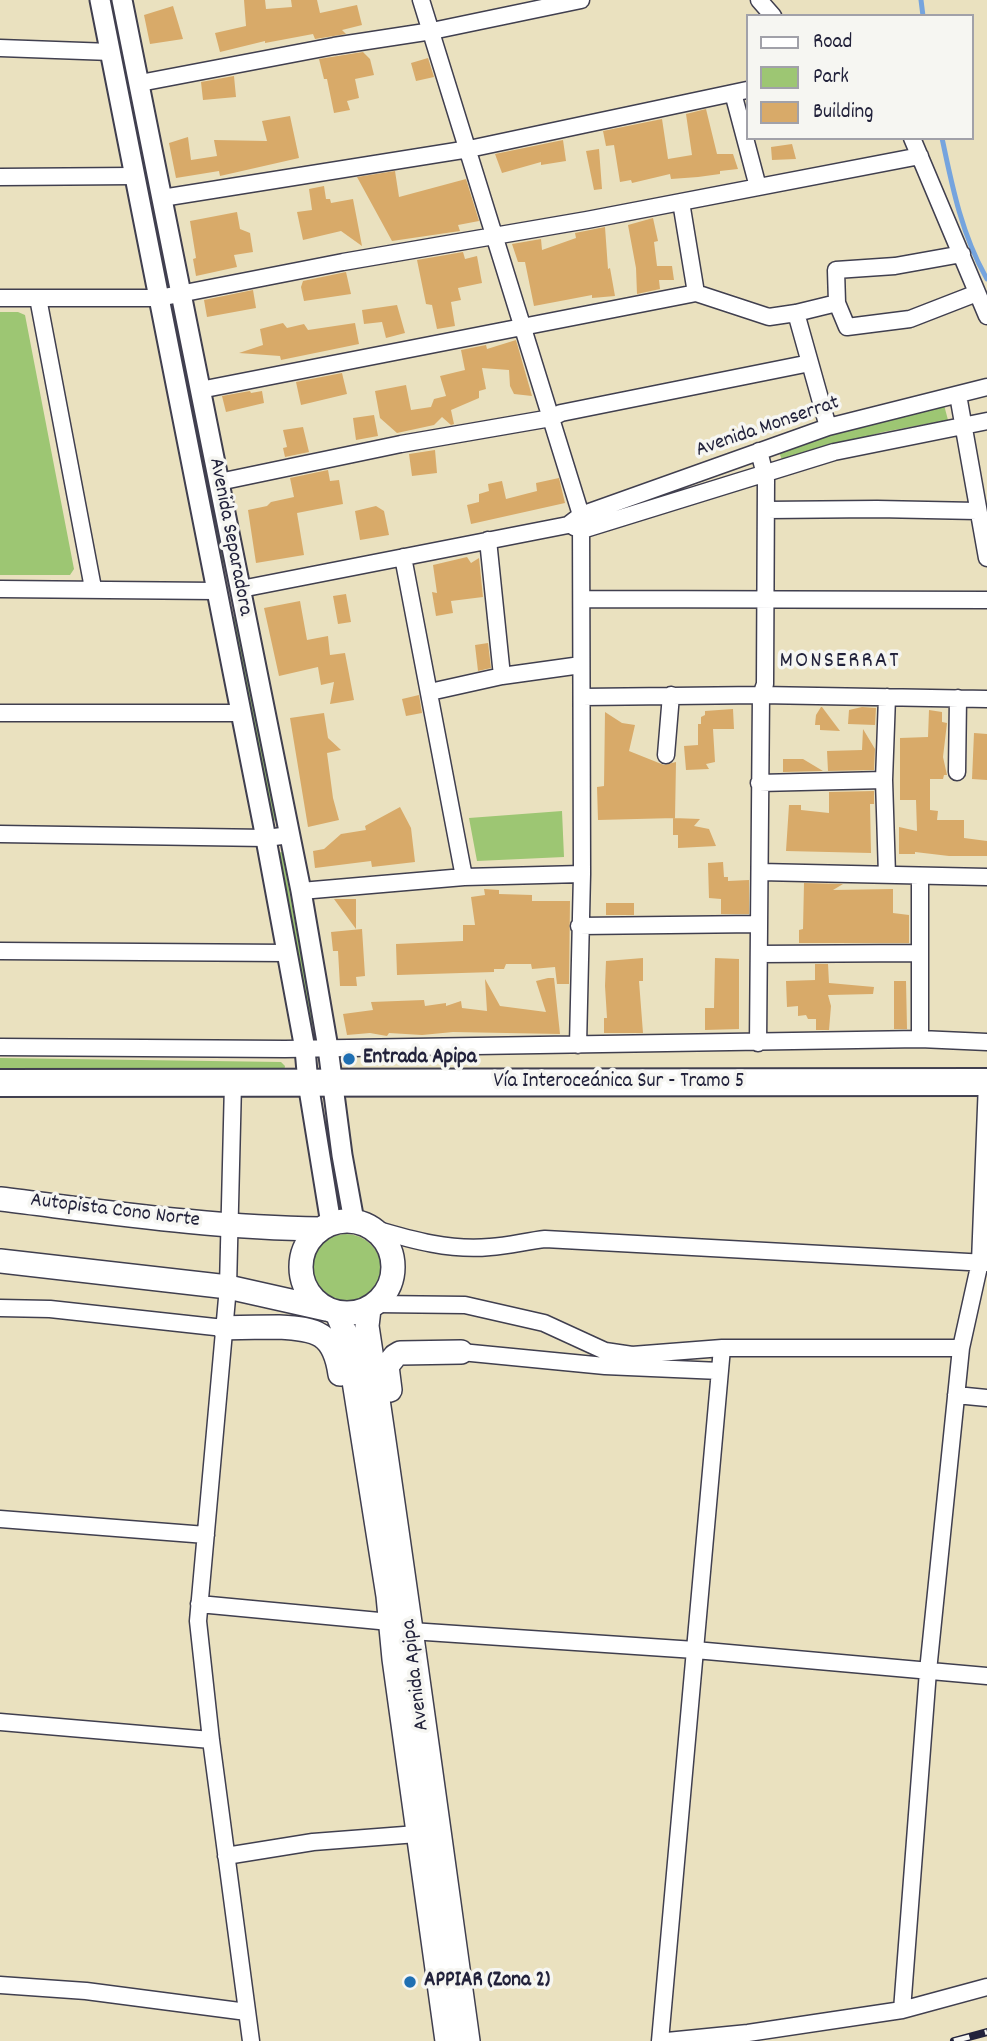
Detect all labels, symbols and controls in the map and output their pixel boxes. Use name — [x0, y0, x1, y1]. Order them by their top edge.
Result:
legend — [746, 14, 973, 140]
text: Road — [813, 28, 852, 58]
text: Park — [813, 63, 849, 93]
text: Building — [813, 98, 873, 128]
street label: Avenida Monserrat — [693, 392, 843, 464]
street label: Avenida Separadora — [201, 456, 257, 618]
district label: MONSERRAT — [781, 649, 899, 677]
place label: Entrada Apipa — [363, 1046, 477, 1072]
marker: Entrada Apipa — [341, 1051, 357, 1067]
street label: Vía Interoceánica Sur - Tramo 5 — [493, 1070, 745, 1096]
street label: Autopista Cono Norte — [29, 1189, 201, 1235]
street label: Avenida Apipa — [398, 1618, 436, 1732]
place label: APPIAR (Zona 2) — [424, 1969, 550, 1995]
marker: APPIAR (Zona 2) — [402, 1974, 418, 1990]

